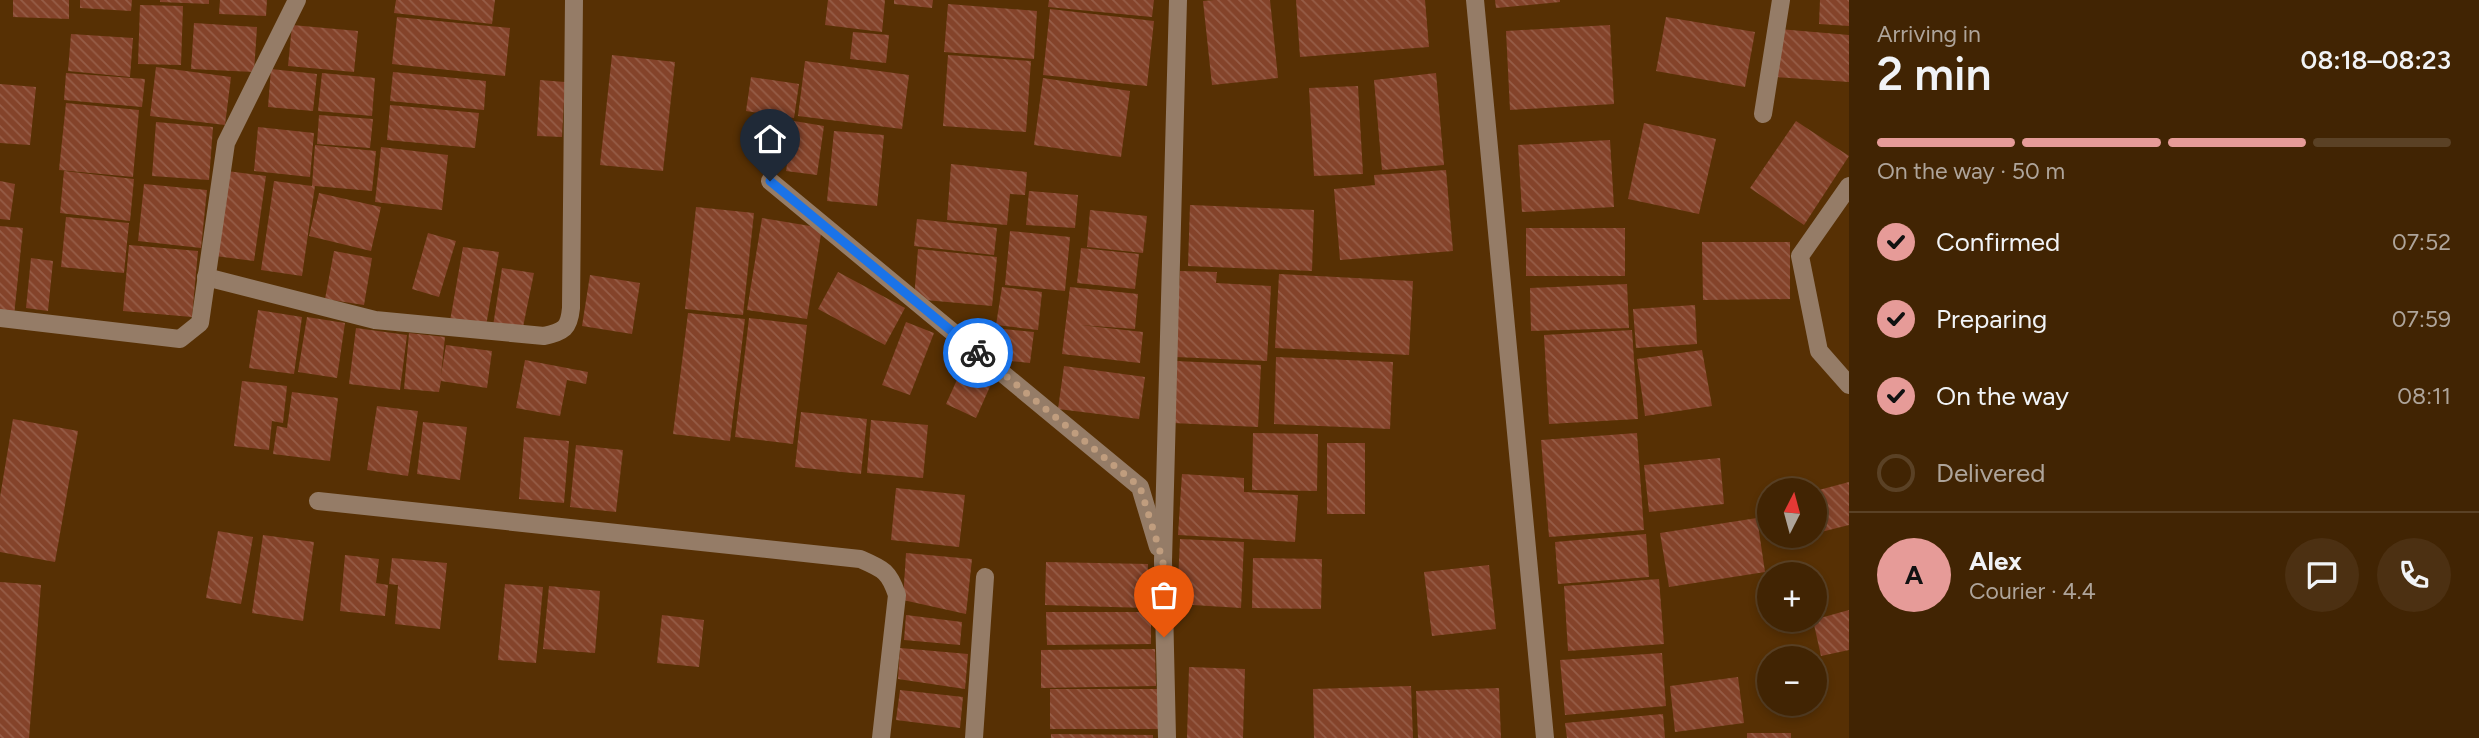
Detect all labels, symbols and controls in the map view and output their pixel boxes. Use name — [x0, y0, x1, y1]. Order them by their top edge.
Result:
text: Arriving in — [1877, 20, 1981, 48]
text: 08:18–08:23 — [2301, 44, 2451, 76]
text: 2 min — [1877, 46, 1992, 102]
pin — [740, 109, 800, 181]
icon: home — [751, 120, 789, 158]
text: On the way · 50 m — [1877, 157, 2065, 185]
icon: check — [1877, 223, 1915, 261]
text: Confirmed — [1936, 226, 2060, 258]
text: 07:52 — [2392, 228, 2451, 256]
icon: check — [1877, 300, 1915, 338]
text: Preparing — [1936, 303, 2047, 335]
text: 07:59 — [2392, 305, 2451, 333]
courier — [943, 318, 1013, 388]
icon: bike — [959, 334, 997, 372]
icon: check — [1877, 377, 1915, 415]
text: On the way — [1936, 380, 2069, 412]
text: 08:11 — [2397, 382, 2451, 410]
text: Delivered — [1936, 457, 2045, 489]
north arrow — [1757, 478, 1827, 548]
map controls — [1757, 478, 1827, 716]
button: chat — [2285, 538, 2359, 612]
button: phone — [2377, 538, 2451, 612]
text: Alex — [1969, 545, 2022, 577]
text: A — [1905, 559, 1923, 591]
button: + — [1757, 562, 1827, 632]
pin — [1134, 565, 1194, 637]
icon: bag — [1145, 576, 1183, 614]
text: Courier · 4.4 — [1969, 577, 2096, 605]
button: − — [1757, 646, 1827, 716]

